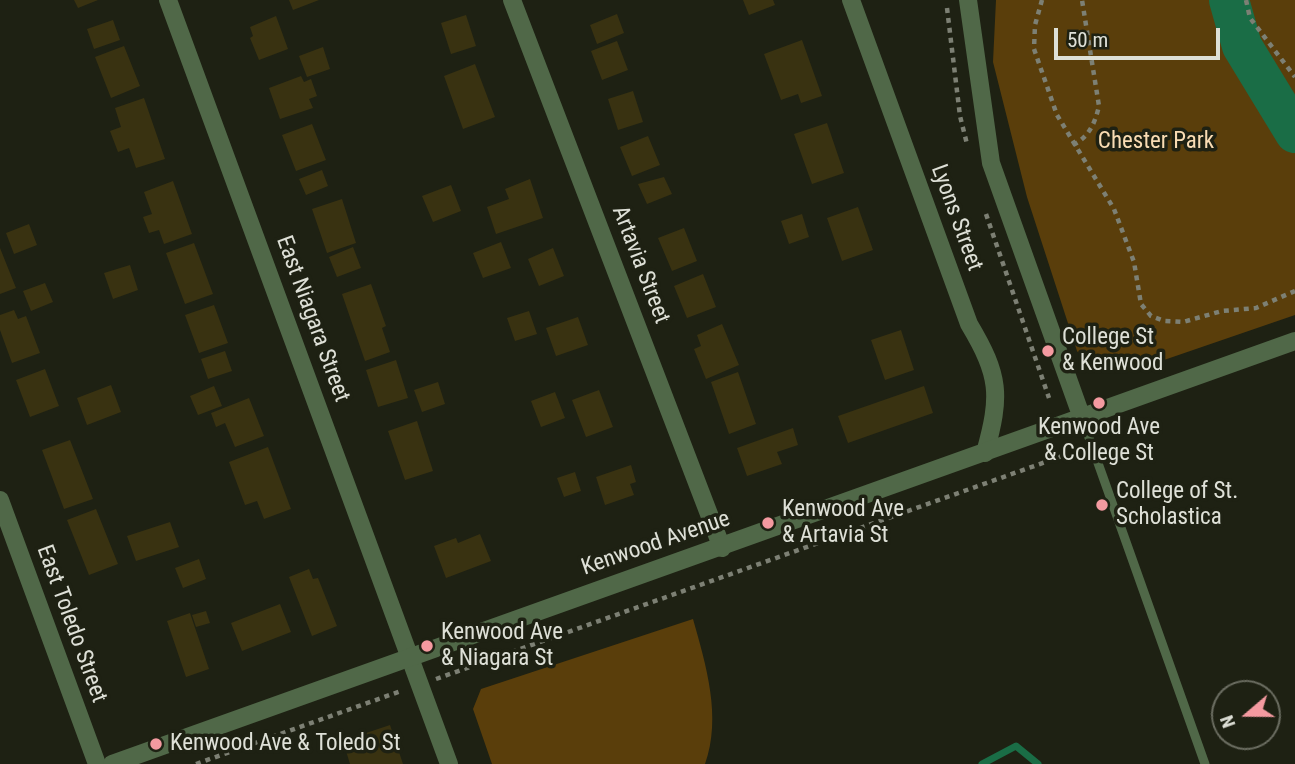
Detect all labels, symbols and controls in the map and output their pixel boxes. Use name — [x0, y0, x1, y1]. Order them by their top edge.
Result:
scale bar — [1057, 14, 1223, 58]
text: 50 m — [1067, 28, 1108, 52]
park label: Chester Park — [1098, 128, 1214, 156]
street label: Lyons Street — [924, 161, 988, 275]
street label: Artavia Street — [605, 202, 675, 328]
street label: East Niagara Street — [269, 232, 355, 406]
place label: College St & Kenwood — [1062, 324, 1163, 378]
marker: College St & Kenwood — [1040, 343, 1056, 359]
marker: Kenwood Ave & College St — [1091, 395, 1107, 411]
place label: Kenwood Ave & College St — [1038, 414, 1160, 468]
place label: College of St. Scholastica — [1116, 478, 1238, 532]
place label: Kenwood Ave & Artavia St — [782, 496, 904, 550]
marker: College of St. Scholastica — [1094, 497, 1110, 513]
street label: Kenwood Avenue — [578, 506, 734, 582]
marker: Kenwood Ave & Artavia St — [760, 515, 776, 531]
street label: East Toledo Street — [30, 541, 112, 707]
place label: Kenwood Ave & Niagara St — [441, 619, 563, 673]
marker: Kenwood Ave & Niagara St — [419, 638, 435, 654]
north arrow — [1211, 680, 1281, 750]
text: N — [1215, 712, 1240, 731]
place label: Kenwood Ave & Toledo St — [170, 730, 401, 758]
marker: Kenwood Ave & Toledo St — [148, 736, 164, 752]

